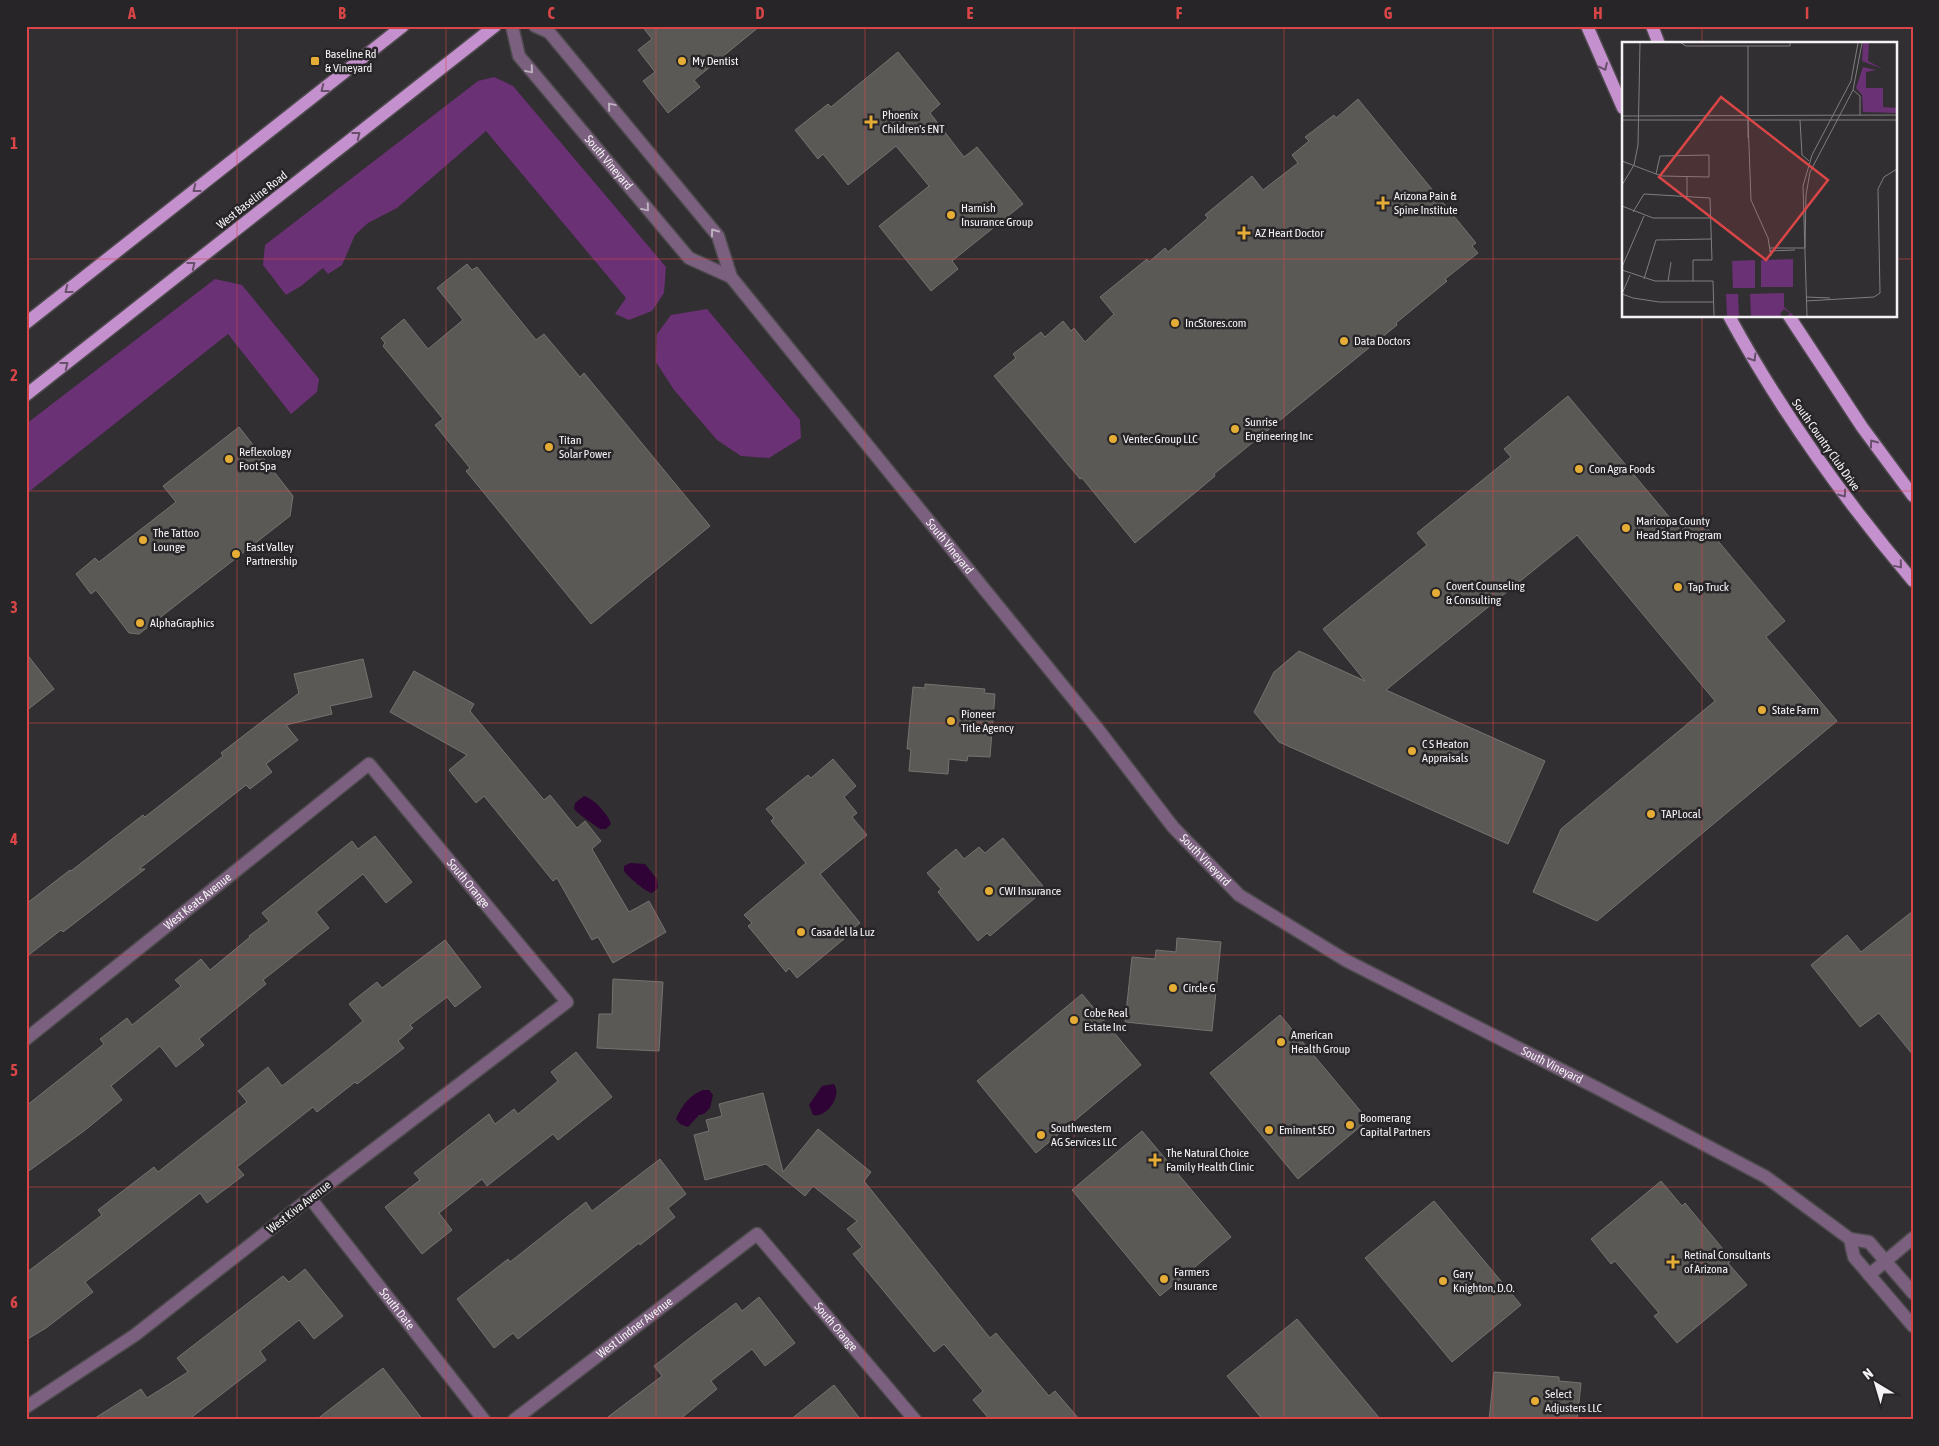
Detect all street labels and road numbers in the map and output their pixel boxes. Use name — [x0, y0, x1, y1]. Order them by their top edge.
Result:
street label: South Vineyard — [582, 132, 636, 193]
street label: West Baseline Road — [214, 168, 290, 232]
street label: South Country Club Drive — [1789, 396, 1863, 494]
street label: South Vineyard — [923, 516, 976, 577]
street label: South Vineyard — [1177, 831, 1234, 889]
street label: South Orange — [444, 856, 493, 911]
street label: West Keats Avenue — [161, 870, 234, 933]
street label: South Vineyard — [1519, 1044, 1585, 1087]
street label: West Kiva Avenue — [264, 1178, 334, 1236]
street label: South Date — [376, 1286, 417, 1332]
street label: West Lindner Avenue — [594, 1294, 675, 1361]
street label: South Orange — [811, 1300, 861, 1354]

